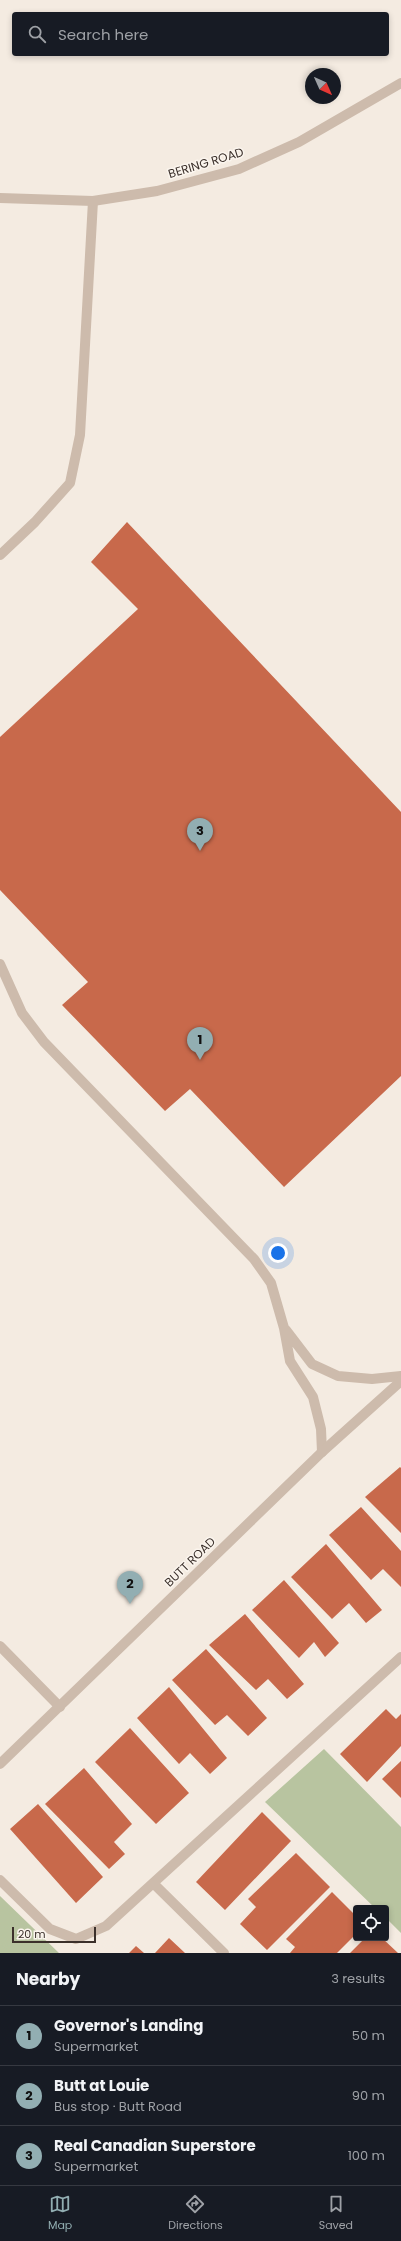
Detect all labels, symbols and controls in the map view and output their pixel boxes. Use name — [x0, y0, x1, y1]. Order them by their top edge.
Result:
search box — [12, 12, 389, 56]
icon: search — [26, 23, 48, 45]
text: Search here — [58, 24, 148, 45]
north arrow — [305, 68, 341, 104]
street label: BERING ROAD — [166, 143, 246, 182]
pin: 3 — [187, 818, 213, 851]
pin: 1 — [187, 1027, 213, 1060]
your location — [268, 1243, 288, 1263]
street label: BUTT ROAD — [160, 1533, 219, 1590]
pin: 2 — [117, 1571, 143, 1604]
map controls — [353, 1905, 389, 1941]
button: locate — [353, 1905, 389, 1941]
scale bar — [12, 1925, 96, 1944]
text: 20 m — [18, 1926, 46, 1942]
text: Nearby — [16, 1967, 80, 1991]
text: 3 results — [331, 1969, 385, 1988]
text: Governor's Landing — [54, 2015, 203, 2036]
text: 1 — [27, 2026, 31, 2045]
text: 50 m — [352, 2026, 385, 2045]
text: Supermarket — [54, 2037, 138, 2056]
text: Butt at Louie — [54, 2075, 149, 2096]
text: 2 — [25, 2086, 33, 2105]
text: 90 m — [352, 2086, 385, 2105]
text: Bus stop · Butt Road — [54, 2097, 182, 2116]
text: Real Canadian Superstore — [54, 2135, 256, 2156]
text: 3 — [25, 2146, 33, 2165]
text: 100 m — [348, 2146, 385, 2165]
text: Supermarket — [54, 2157, 138, 2176]
tab: Map — [48, 2193, 72, 2234]
tab: Directions — [168, 2193, 223, 2234]
tab: Saved — [319, 2193, 353, 2234]

